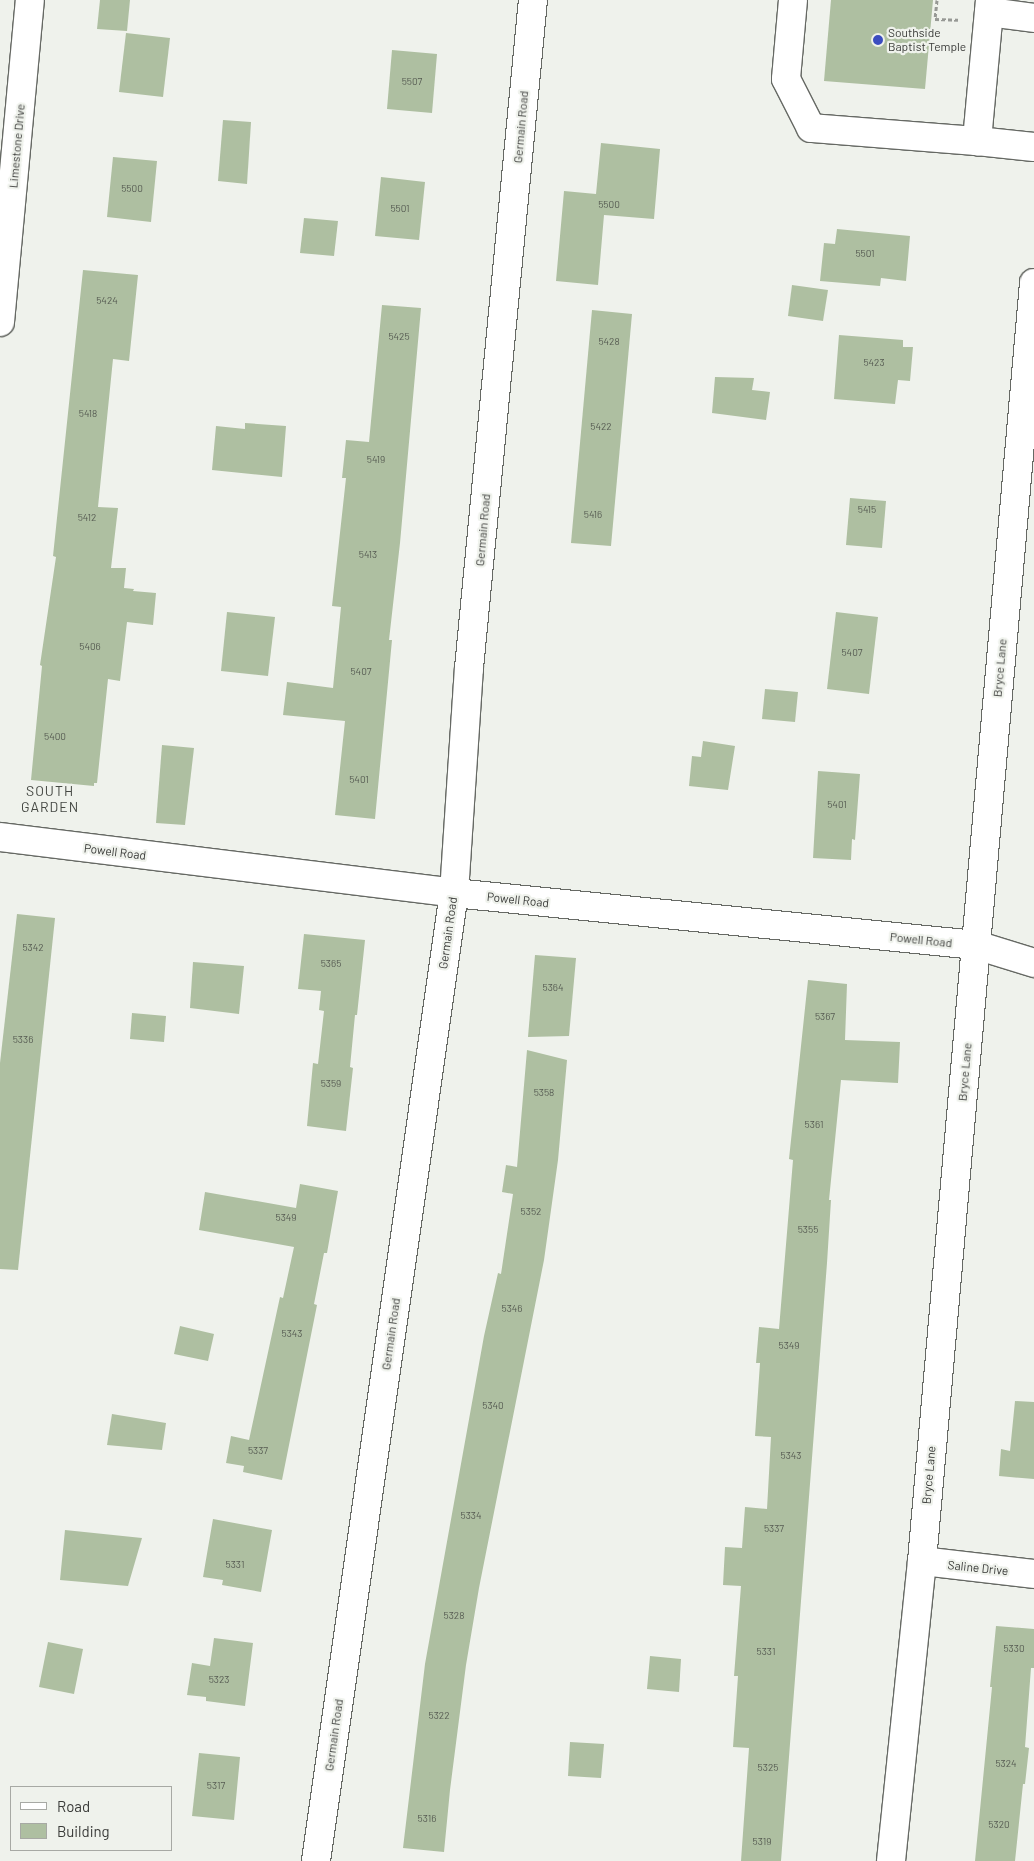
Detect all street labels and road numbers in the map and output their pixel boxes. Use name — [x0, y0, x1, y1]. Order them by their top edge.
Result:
street label: Germain Road — [511, 90, 531, 164]
street label: Limestone Drive — [6, 103, 28, 189]
street label: Germain Road — [473, 493, 493, 567]
street label: Bryce Lane — [990, 638, 1010, 698]
street label: Powell Road — [83, 841, 147, 863]
street label: Powell Road — [486, 890, 550, 910]
street label: Germain Road — [436, 896, 460, 970]
street label: Powell Road — [889, 930, 953, 950]
street label: Bryce Lane — [955, 1042, 975, 1102]
street label: Germain Road — [379, 1297, 403, 1371]
street label: Bryce Lane — [919, 1445, 939, 1505]
street label: Saline Drive — [947, 1558, 1009, 1578]
street label: Germain Road — [322, 1698, 346, 1772]

